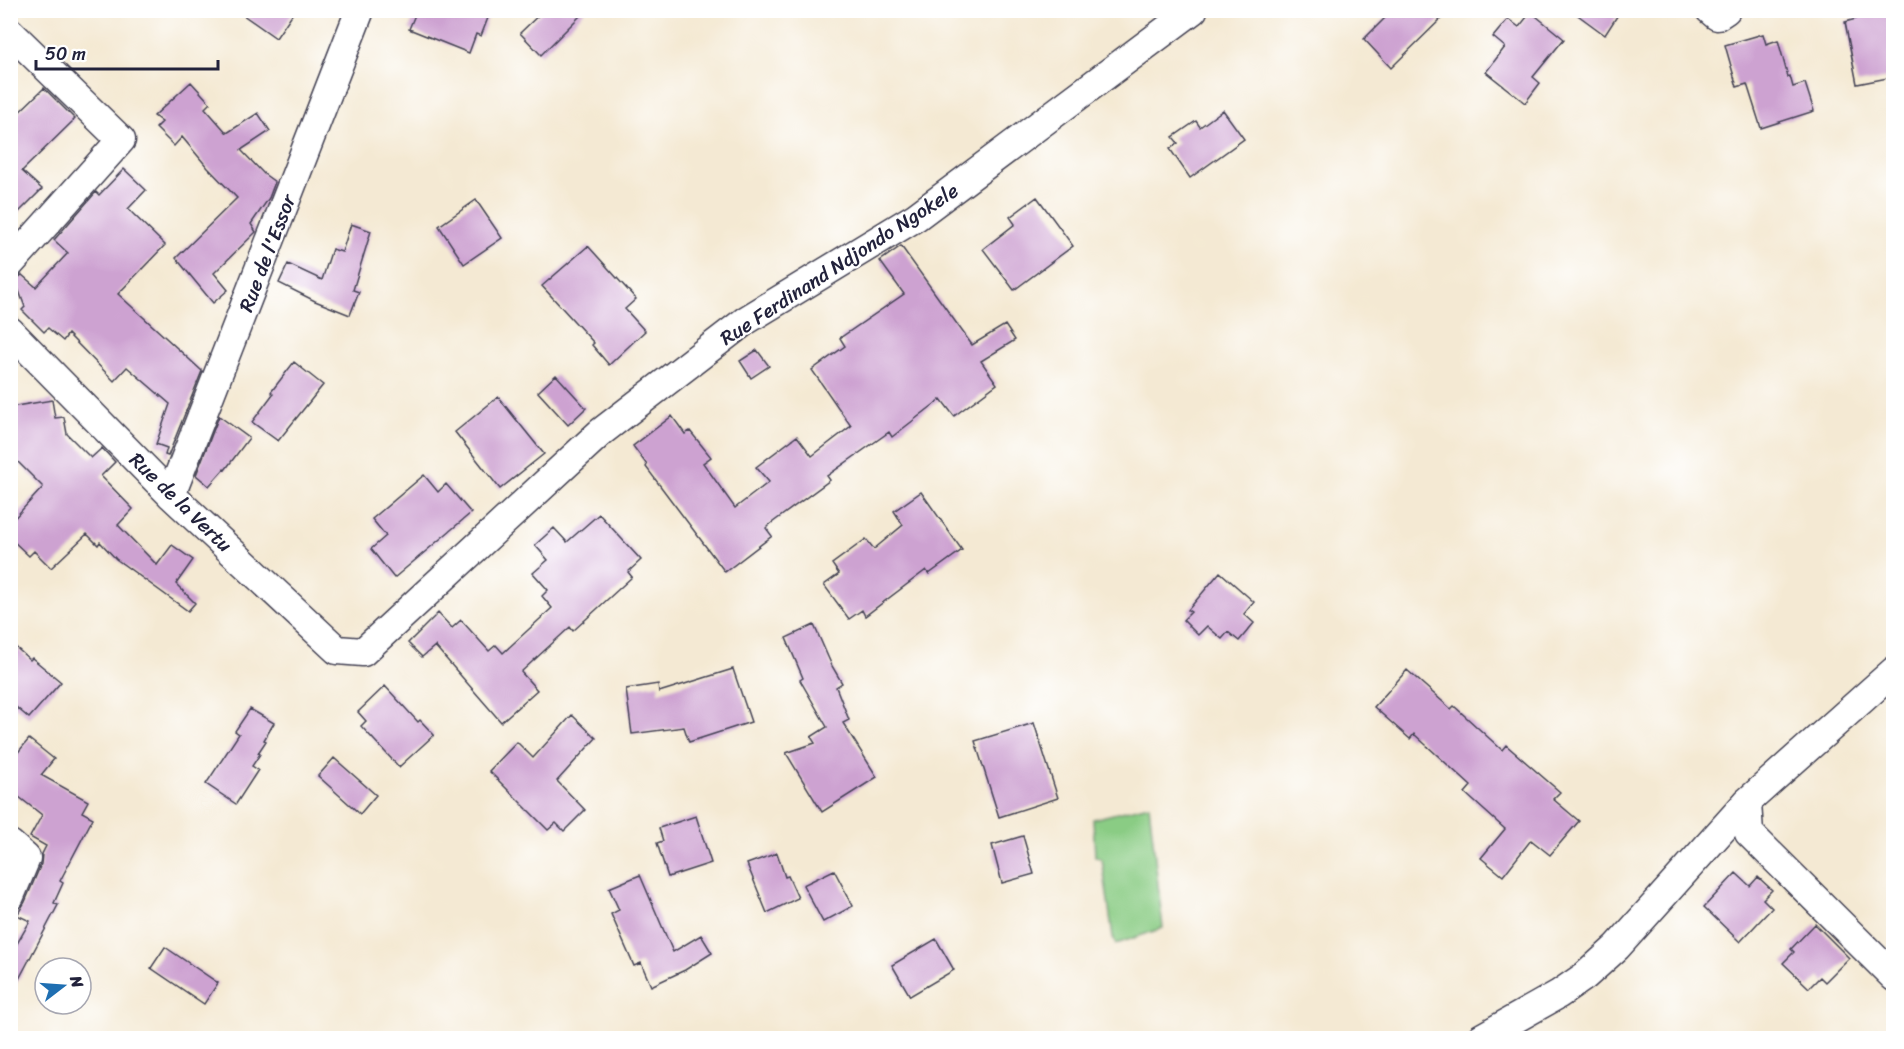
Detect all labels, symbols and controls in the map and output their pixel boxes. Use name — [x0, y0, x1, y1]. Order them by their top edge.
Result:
scale bar — [36, 33, 218, 71]
text: 50 m — [45, 38, 86, 70]
street label: Rue Ferdinand Ndjondo Ngokele — [713, 174, 966, 355]
street label: Rue de l'Essor — [229, 187, 307, 317]
street label: Rue de la Vertu — [121, 444, 241, 561]
north arrow — [33, 956, 93, 1016]
text: N — [61, 971, 93, 992]

